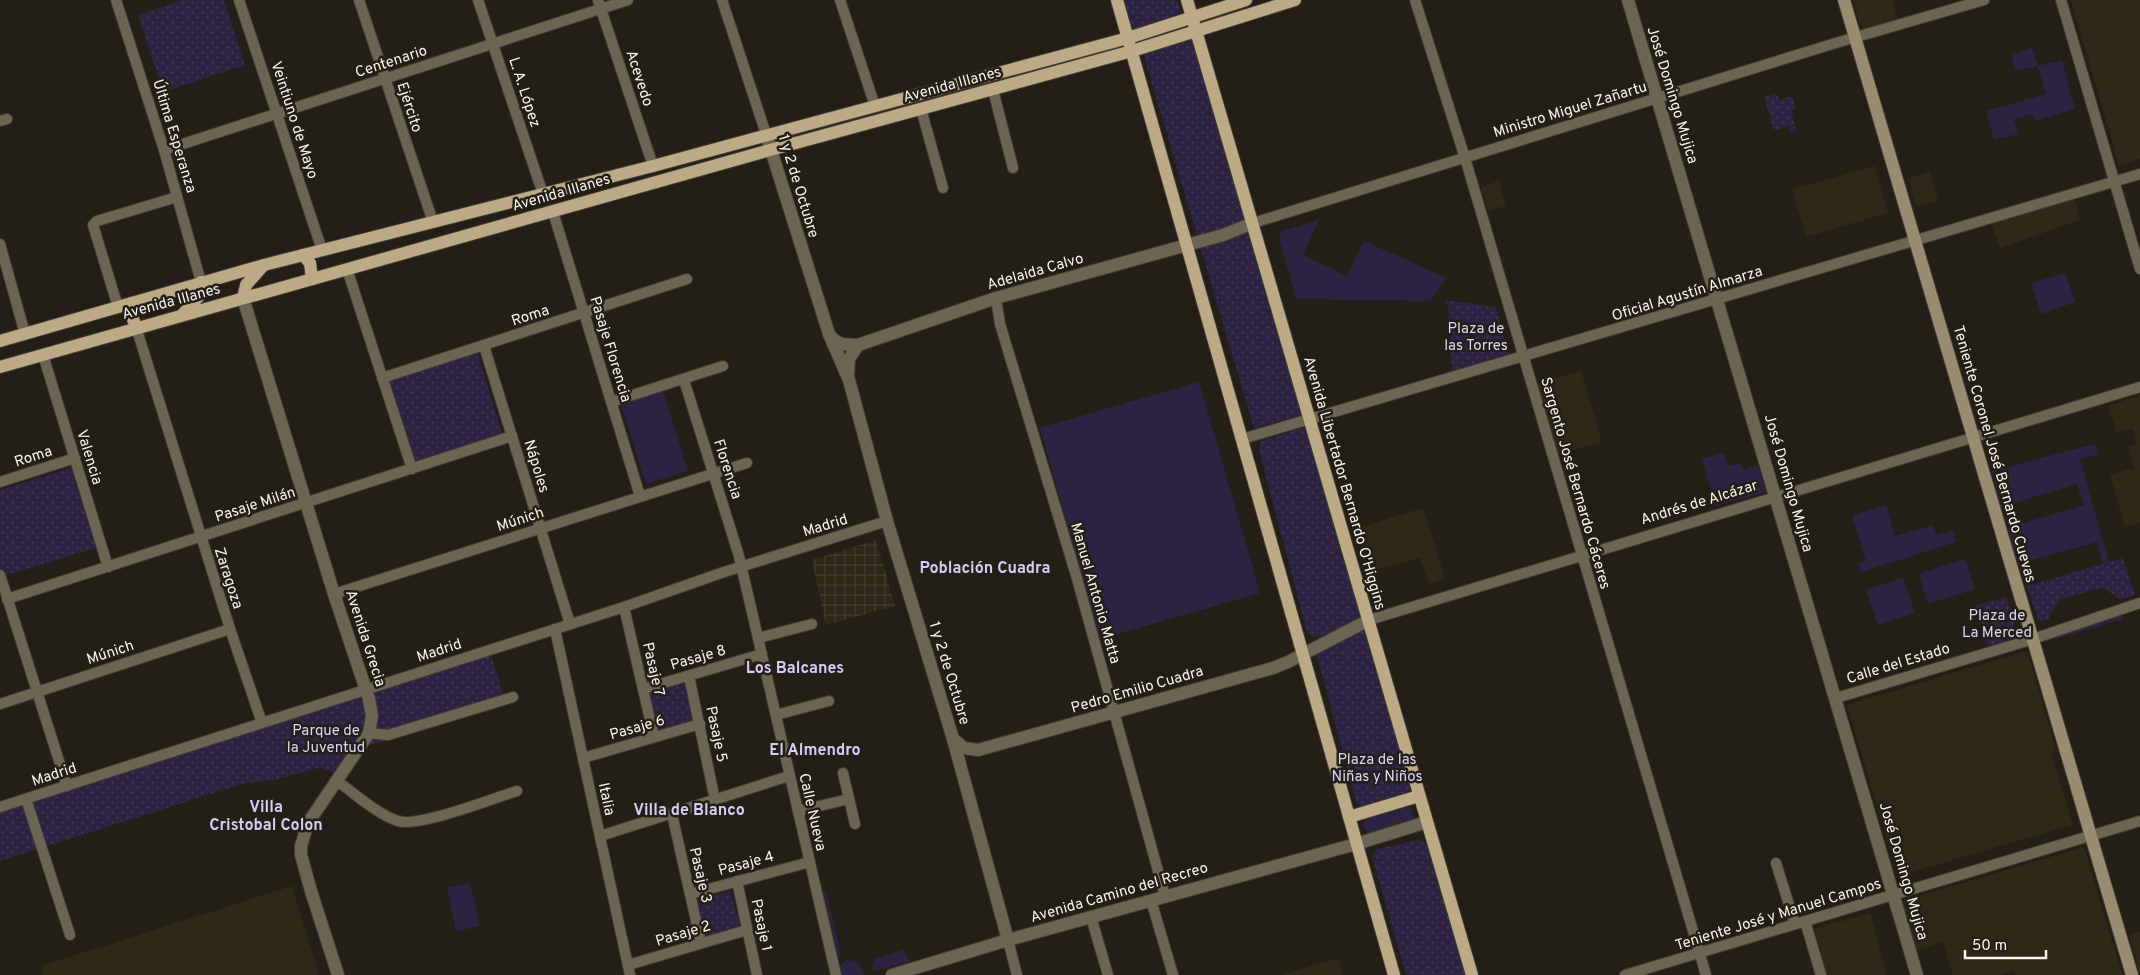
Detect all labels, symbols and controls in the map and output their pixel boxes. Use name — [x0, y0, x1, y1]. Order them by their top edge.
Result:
street label: José Domingo Mujica — [1642, 24, 1701, 166]
street label: Centenario — [353, 42, 430, 83]
street label: Acevedo — [621, 48, 657, 109]
street label: L. A. López — [503, 55, 544, 130]
street label: Veintiuno de Mayo — [266, 59, 322, 182]
street label: Avenida Illanes — [901, 63, 1004, 108]
street label: Última Esperanza — [147, 77, 202, 196]
street label: Ministro Miguel Zañartu — [1491, 78, 1650, 143]
street label: Ejército — [392, 80, 426, 135]
street label: 1 y 2 de Octubre — [773, 132, 822, 240]
street label: Avenida Illanes — [510, 170, 613, 217]
street label: Adelaida Calvo — [985, 250, 1086, 295]
street label: Oficial Agustín Almarza — [1610, 262, 1765, 326]
street label: Avenida Illanes — [120, 280, 223, 325]
street label: Pasaje Florencia — [584, 294, 635, 405]
street label: Roma — [509, 301, 552, 331]
park label: Plaza de las Torres — [1444, 320, 1508, 356]
street label: Teniente Coronel José Bernardo Cuevas — [1948, 324, 2039, 585]
street label: Avenida Libertador Bernardo O'Higgins — [1298, 354, 1389, 613]
street label: Sargento José Bernardo Cáceres — [1535, 375, 1614, 592]
street label: José Domingo Mujica — [1759, 412, 1816, 555]
street label: Valencia — [71, 428, 106, 487]
street label: Florencia — [708, 437, 745, 502]
street label: Nápoles — [519, 438, 553, 495]
street label: Roma — [12, 442, 55, 472]
street label: Andrés de Alcázar — [1638, 476, 1761, 530]
street label: Pasaje Milán — [213, 483, 298, 527]
street label: Múnich — [494, 504, 547, 537]
street label: Madrid — [801, 511, 850, 542]
street label: Manuel Antonio Matta — [1065, 521, 1124, 666]
street label: Zaragoza — [209, 545, 246, 612]
district label: Población Cuadra — [919, 559, 1051, 579]
street label: Avenida Grecia — [340, 588, 389, 689]
park label: Plaza de La Merced — [1962, 607, 2032, 643]
street label: 1 y 2 de Octubre — [924, 619, 973, 727]
street label: Madrid — [415, 635, 464, 668]
street label: Múnich — [84, 637, 137, 670]
street label: Pasaje 7 — [637, 640, 668, 698]
street label: Calle del Estado — [1844, 640, 1952, 689]
street label: Pasaje 8 — [668, 641, 728, 675]
district label: Los Balcanes — [746, 659, 844, 679]
street label: Pedro Emilio Cuadra — [1069, 662, 1206, 718]
street label: Pasaje 5 — [700, 704, 731, 764]
street label: Pasaje 6 — [608, 711, 667, 745]
park label: Parque de la Juventud — [287, 722, 365, 758]
district label: El Almendro — [769, 741, 861, 761]
park label: Plaza de las Niñas y Niños — [1332, 751, 1422, 787]
street label: Madrid — [30, 759, 79, 792]
street label: Calle Nueva — [793, 772, 830, 853]
street label: Italia — [593, 781, 618, 818]
district label: Villa Cristobal Colon — [209, 798, 323, 836]
street label: José Domingo Mujica — [1874, 800, 1931, 943]
district label: Villa de Blanco — [633, 801, 745, 821]
street label: Pasaje 3 — [684, 846, 715, 905]
street label: Pasaje 4 — [716, 848, 776, 881]
street label: Avenida Camino del Recreo — [1028, 859, 1210, 928]
street label: Teniente José y Manuel Campos — [1673, 875, 1884, 956]
street label: Pasaje 1 — [746, 897, 775, 953]
street label: Pasaje 2 — [653, 917, 713, 952]
scale bar — [1965, 928, 2046, 960]
text: 50 m — [1972, 937, 2007, 956]

